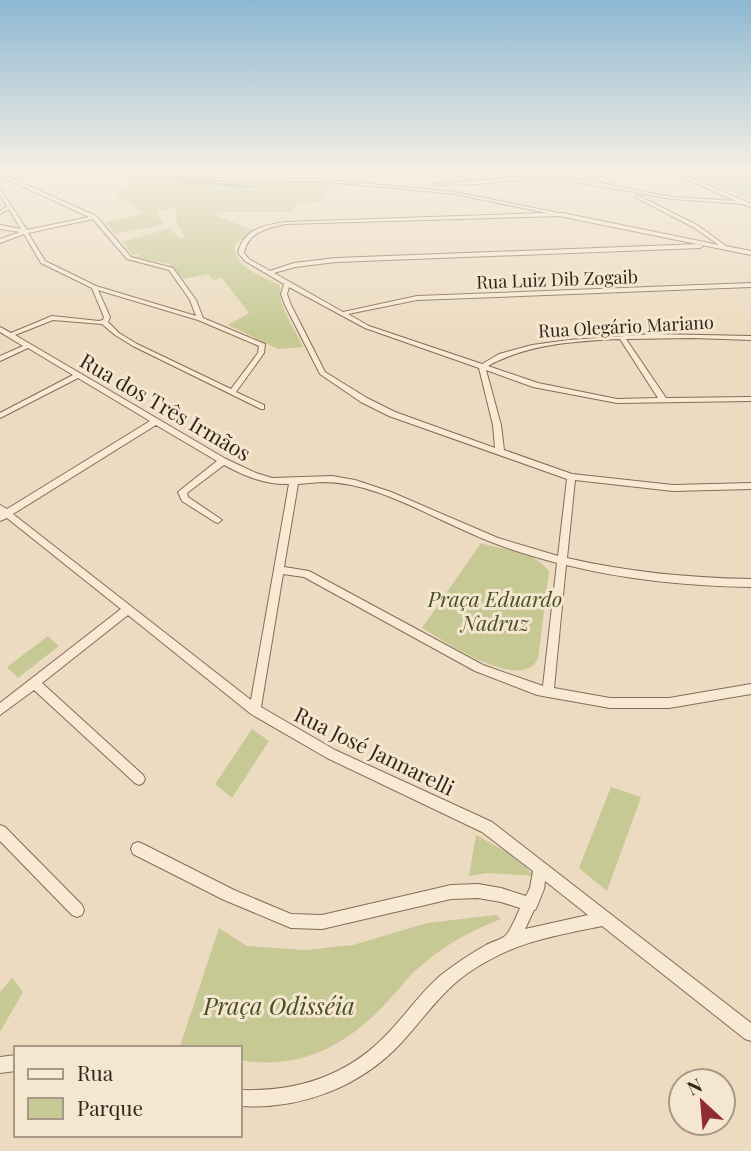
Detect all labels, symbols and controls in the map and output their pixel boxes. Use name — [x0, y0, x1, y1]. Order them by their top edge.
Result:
street label: Rua Luiz Dib Zogaib — [476, 264, 638, 294]
street label: Rua Olegário Mariano — [538, 309, 715, 343]
street label: Rua dos Três Irmãos — [76, 346, 256, 466]
park label: Praça Eduardo Nadruz — [427, 584, 562, 636]
street label: Rua José Jannarelli — [290, 699, 460, 801]
park label: Praça Odisséia — [202, 989, 355, 1021]
legend — [14, 1046, 242, 1137]
text: Rua — [77, 1058, 114, 1086]
north arrow — [667, 1067, 737, 1137]
text: N — [682, 1071, 706, 1101]
text: Parque — [77, 1093, 143, 1121]

